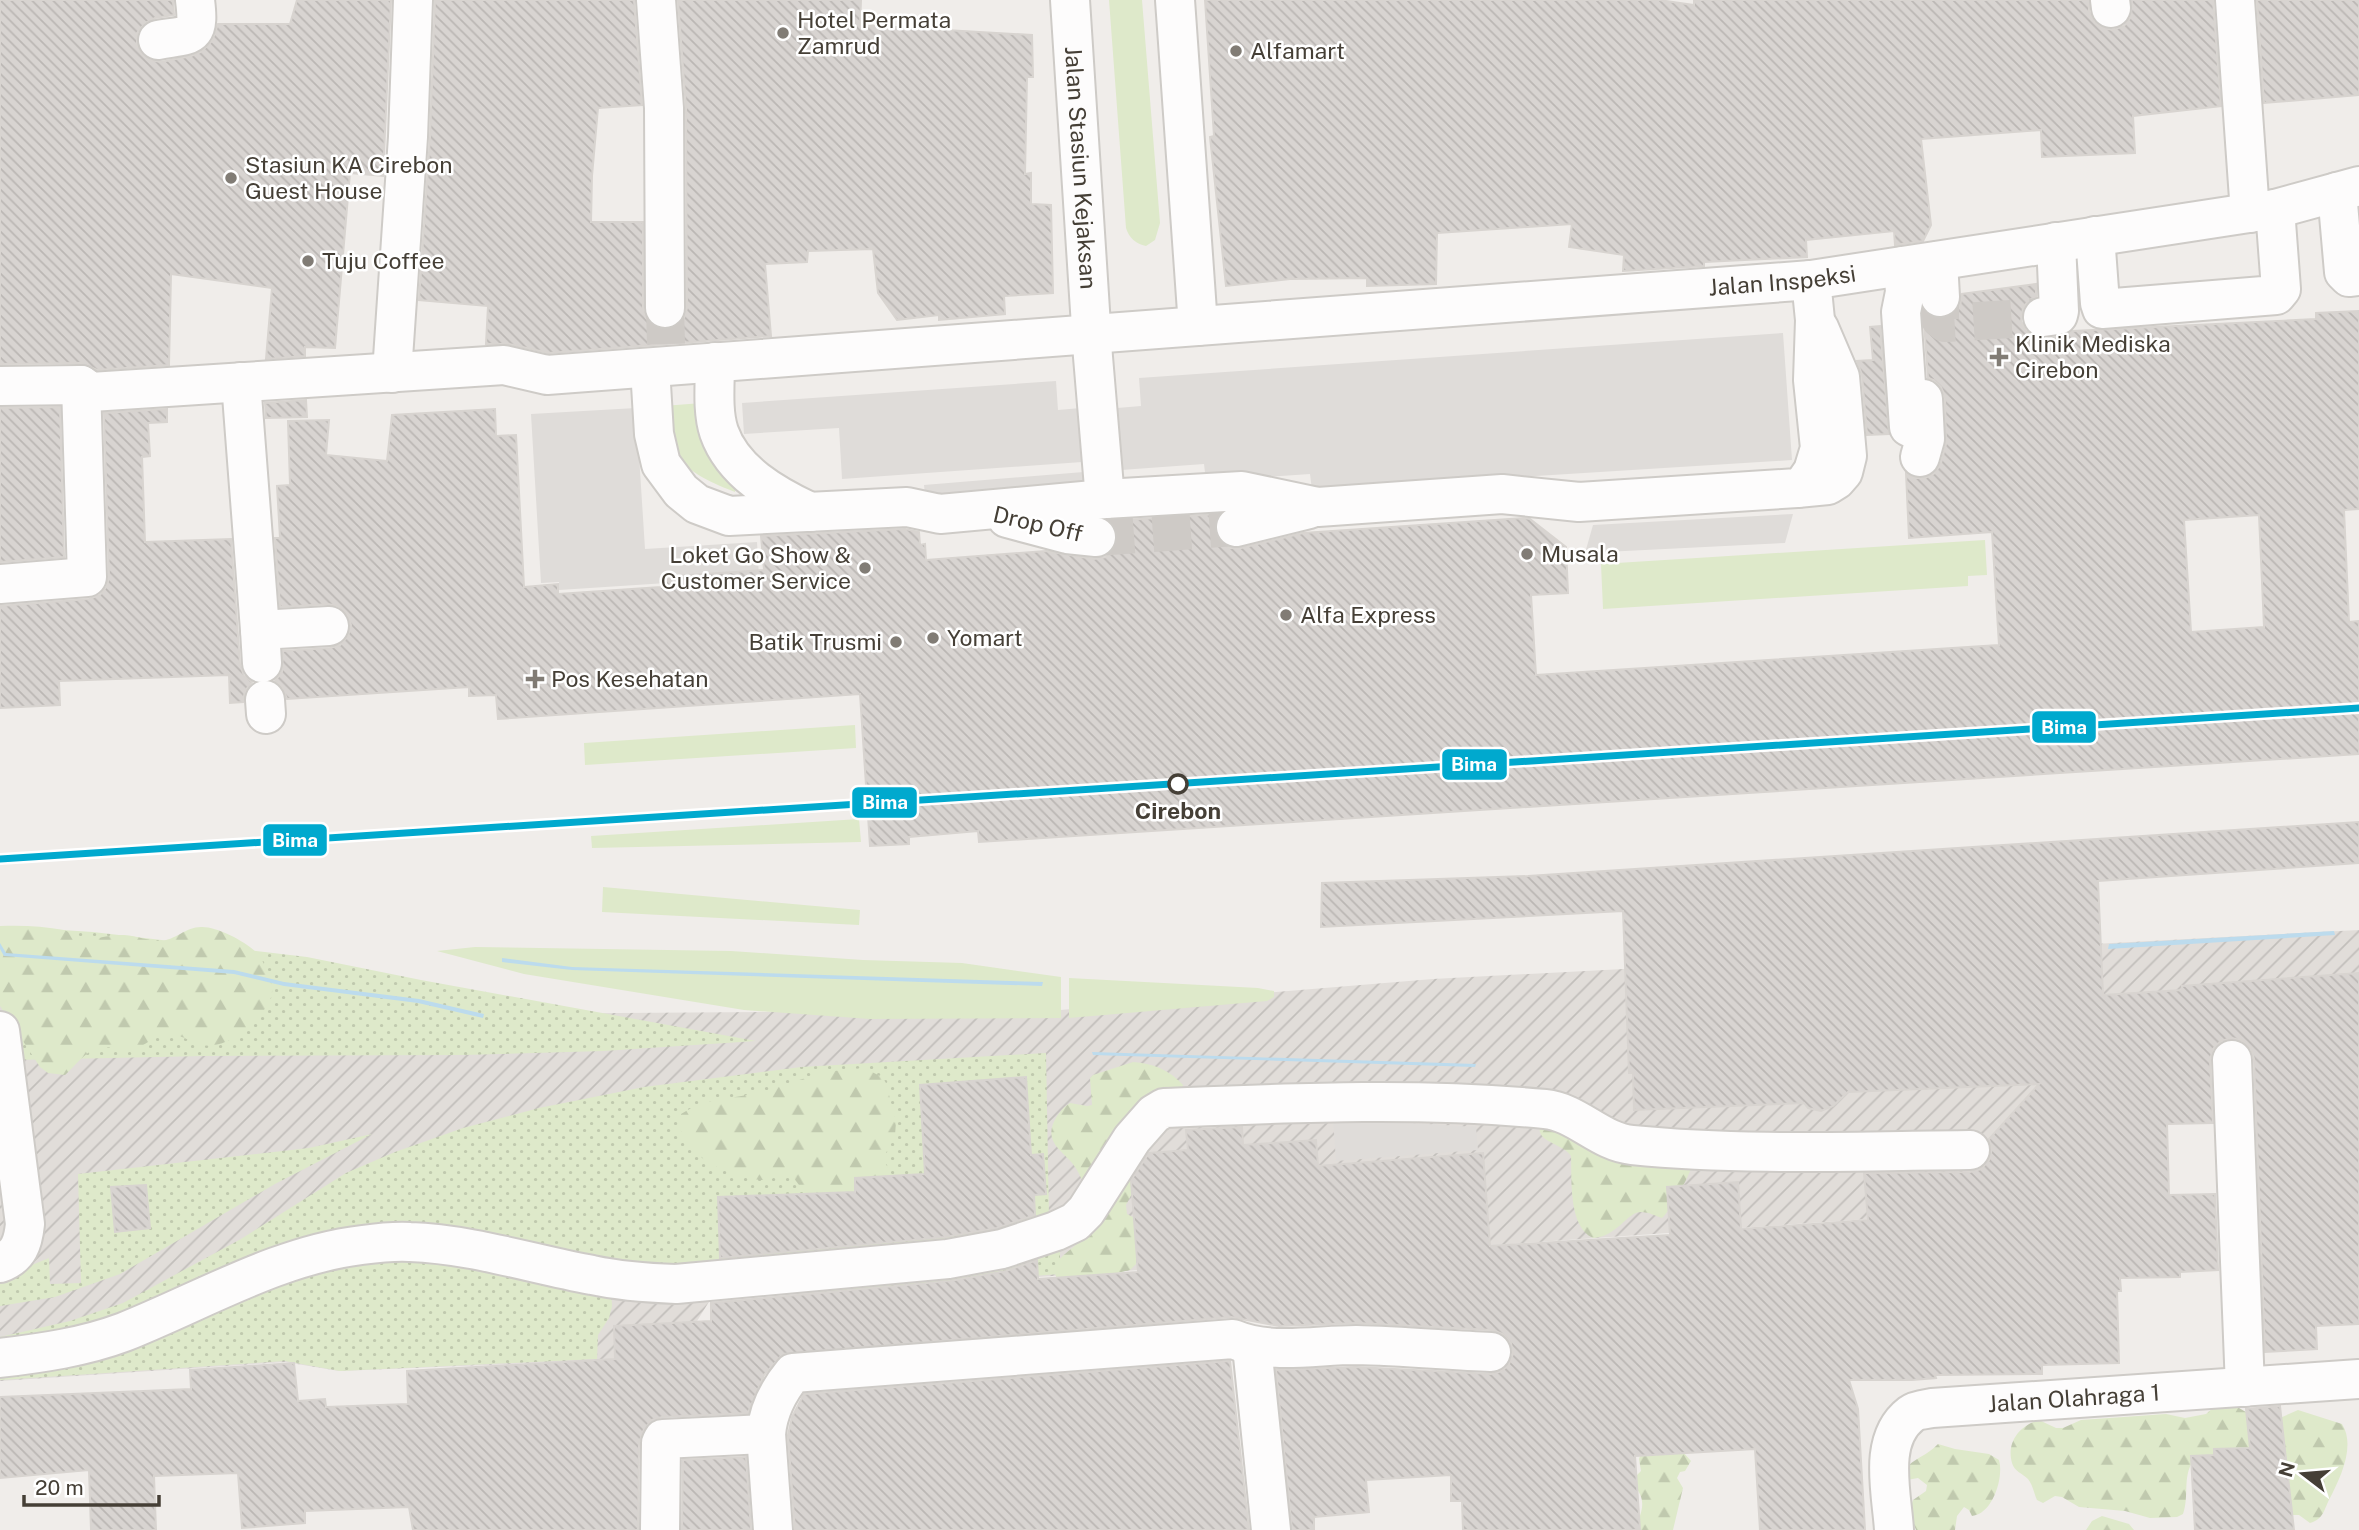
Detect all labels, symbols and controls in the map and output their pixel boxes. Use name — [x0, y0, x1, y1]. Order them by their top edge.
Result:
place label: Hotel Permata Zamrud — [797, 6, 951, 59]
marker: Hotel Permata Zamrud — [775, 25, 791, 41]
place label: Alfamart — [1250, 37, 1345, 64]
marker: Alfamart — [1228, 43, 1244, 59]
street label: Jalan Stasiun Kejaksan — [1060, 45, 1103, 290]
place label: Stasiun KA Cirebon Guest House — [245, 151, 453, 204]
marker: Stasiun KA Cirebon Guest House — [223, 170, 239, 186]
place label: Tuju Coffee — [322, 247, 445, 274]
marker: Tuju Coffee — [300, 253, 316, 269]
street label: Jalan Inspeksi — [1707, 259, 1858, 301]
place label: Klinik Mediska Cirebon — [2015, 330, 2171, 383]
marker: Klinik Mediska Cirebon — [1989, 347, 2009, 367]
street label: Drop Off — [991, 500, 1086, 547]
place label: Musala — [1541, 540, 1619, 567]
place label: Loket Go Show & Customer Service — [661, 541, 851, 594]
marker: Musala — [1519, 546, 1535, 562]
marker: Loket Go Show & Customer Service — [857, 560, 873, 576]
place label: Alfa Express — [1300, 601, 1436, 628]
marker: Alfa Express — [1278, 607, 1294, 623]
place label: Yomart — [947, 624, 1023, 651]
place label: Batik Trusmi — [749, 628, 882, 655]
marker: Yomart — [925, 630, 941, 646]
marker: Batik Trusmi — [888, 634, 904, 650]
place label: Pos Kesehatan — [551, 665, 708, 692]
marker: Pos Kesehatan — [525, 669, 545, 689]
line badge: Bima — [2031, 710, 2097, 744]
text: Bima — [2041, 716, 2087, 738]
line badge: Bima — [1441, 748, 1508, 781]
text: Bima — [1451, 753, 1497, 775]
marker: Cirebon — [1168, 774, 1188, 794]
line badge: Bima — [851, 786, 918, 819]
text: Bima — [862, 791, 908, 813]
place label: Cirebon — [1135, 797, 1221, 824]
line badge: Bima — [262, 823, 328, 857]
text: Bima — [272, 829, 318, 851]
street label: Jalan Olahraga 1 — [1987, 1379, 2161, 1417]
north arrow — [2268, 1439, 2338, 1509]
text: N — [2274, 1459, 2299, 1479]
scale bar — [24, 1464, 159, 1508]
text: 20 m — [35, 1475, 84, 1500]

